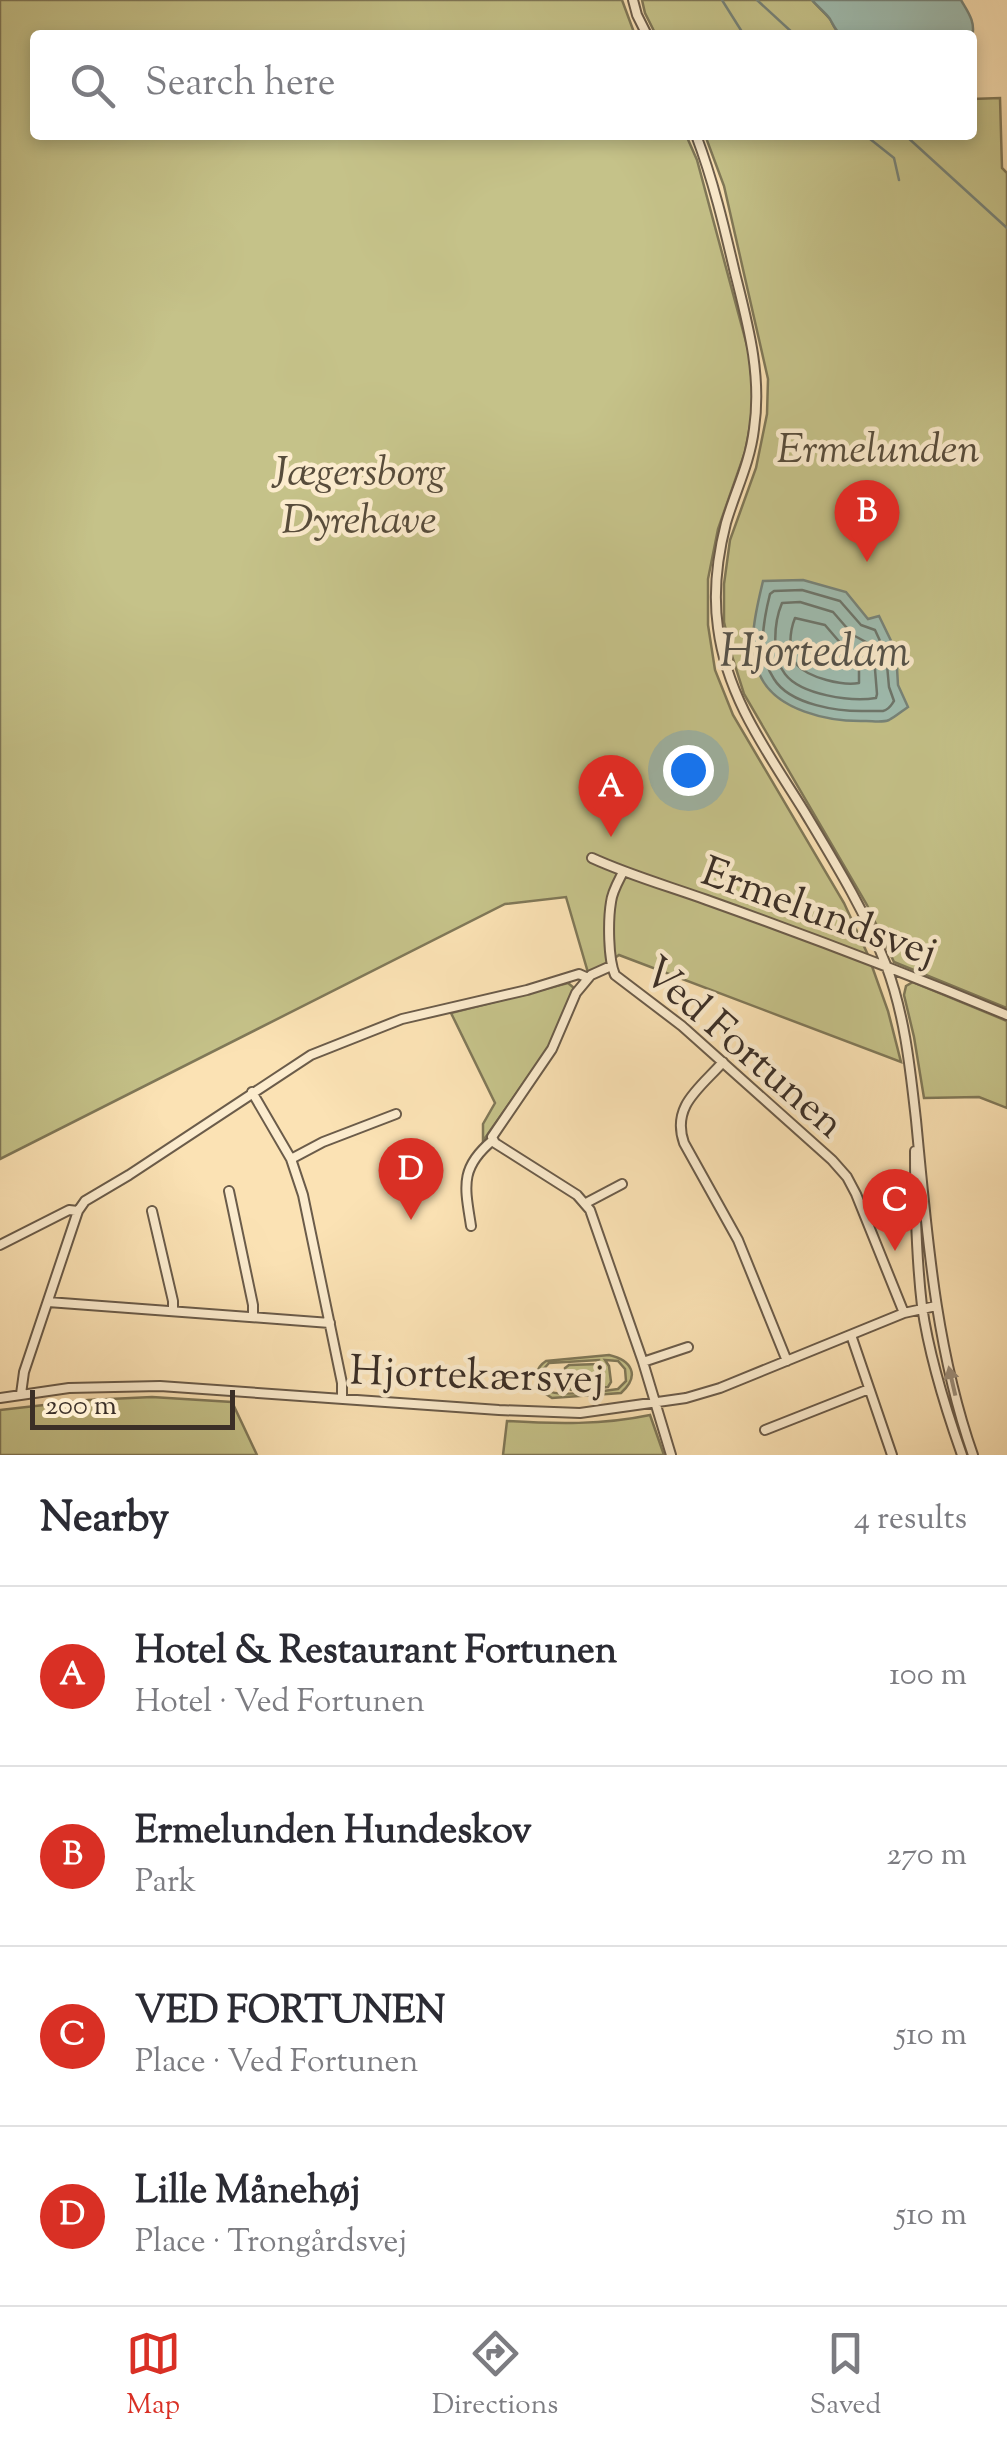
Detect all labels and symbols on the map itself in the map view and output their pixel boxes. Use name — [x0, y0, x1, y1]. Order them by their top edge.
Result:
park label: Ermelunden — [776, 422, 980, 482]
park label: Jægersborg Dyrehave — [271, 445, 446, 553]
pin: B — [834, 480, 900, 562]
water label: Hjortedam — [720, 622, 910, 687]
your location — [663, 745, 714, 796]
pin: A — [578, 754, 644, 837]
street label: Ermelundsvej — [692, 844, 944, 985]
street label: Ved Fortunen — [627, 945, 856, 1155]
pin: D — [378, 1138, 444, 1220]
pin: C — [862, 1168, 928, 1251]
street label: Hjortekærsvej — [349, 1344, 605, 1412]
one-way arrow — [944, 1365, 959, 1396]
scale bar — [30, 1385, 235, 1430]

